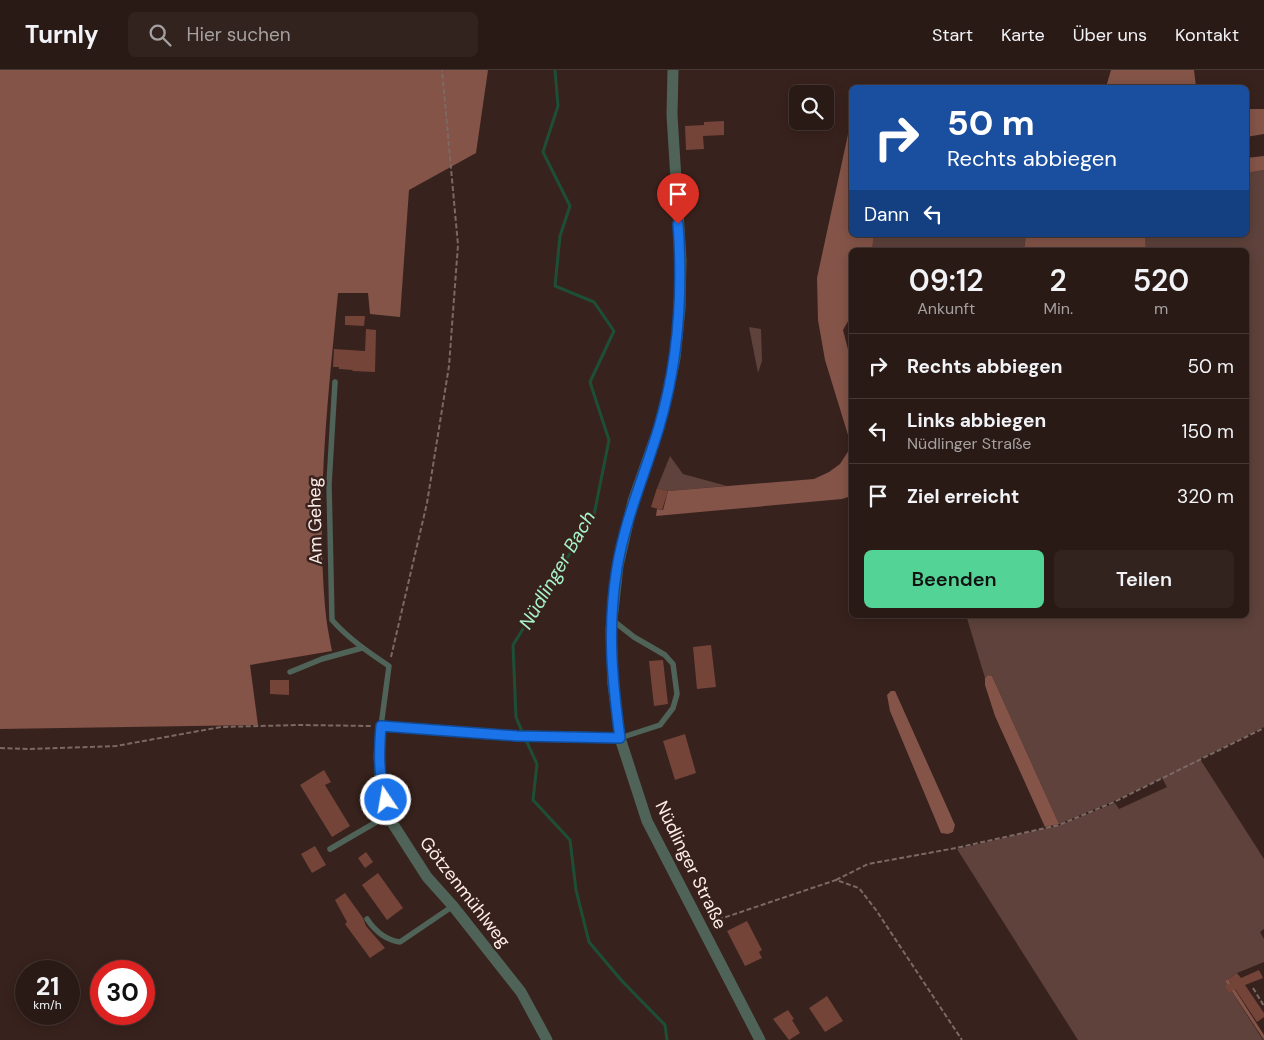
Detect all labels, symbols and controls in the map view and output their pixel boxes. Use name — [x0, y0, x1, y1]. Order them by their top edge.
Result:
search box — [128, 12, 478, 57]
text: Turnly — [25, 19, 98, 50]
icon: search — [146, 21, 174, 49]
text: Hier suchen — [186, 22, 291, 47]
text: Start — [932, 23, 973, 47]
text: Karte — [1001, 23, 1045, 47]
text: Über uns — [1073, 23, 1147, 47]
text: Kontakt — [1175, 23, 1239, 47]
map controls — [789, 85, 834, 130]
button: search — [789, 85, 834, 130]
text: 50 m — [947, 100, 1035, 146]
icon: right — [864, 105, 929, 170]
text: Rechts abbiegen — [947, 144, 1117, 173]
pin — [657, 173, 699, 224]
icon: arrive — [664, 180, 692, 208]
icon: left — [919, 200, 947, 228]
text: Dann — [864, 202, 909, 227]
text: 09:12 — [909, 261, 984, 300]
text: 2 — [1050, 261, 1067, 300]
text: 520 — [1133, 261, 1189, 300]
text: Ankunft — [917, 298, 975, 319]
text: Min. — [1043, 298, 1073, 319]
text: m — [1154, 298, 1168, 319]
icon: right — [864, 352, 892, 380]
text: Rechts abbiegen — [907, 354, 1062, 379]
text: 50 m — [1187, 354, 1234, 379]
text: Links abbiegen — [907, 408, 1046, 433]
icon: left — [864, 417, 892, 445]
text: 150 m — [1182, 419, 1234, 444]
text: Nüdlinger Straße — [907, 433, 1031, 454]
street label: Am Geheg — [302, 477, 328, 565]
icon: arrive — [864, 482, 892, 510]
text: Ziel erreicht — [907, 484, 1019, 509]
text: 320 m — [1177, 484, 1234, 509]
water label: Nüdlinger Bach — [513, 506, 601, 634]
button: Beenden — [864, 550, 1044, 608]
button: Teilen — [1054, 550, 1234, 608]
position arrow — [359, 773, 411, 825]
street label: Nüdlinger Straße — [650, 797, 732, 933]
street label: Götzenmühlweg — [414, 832, 516, 952]
speed limit sign: 30 — [90, 960, 155, 1025]
text: 21 — [36, 970, 59, 1003]
text: km/h — [33, 997, 62, 1013]

